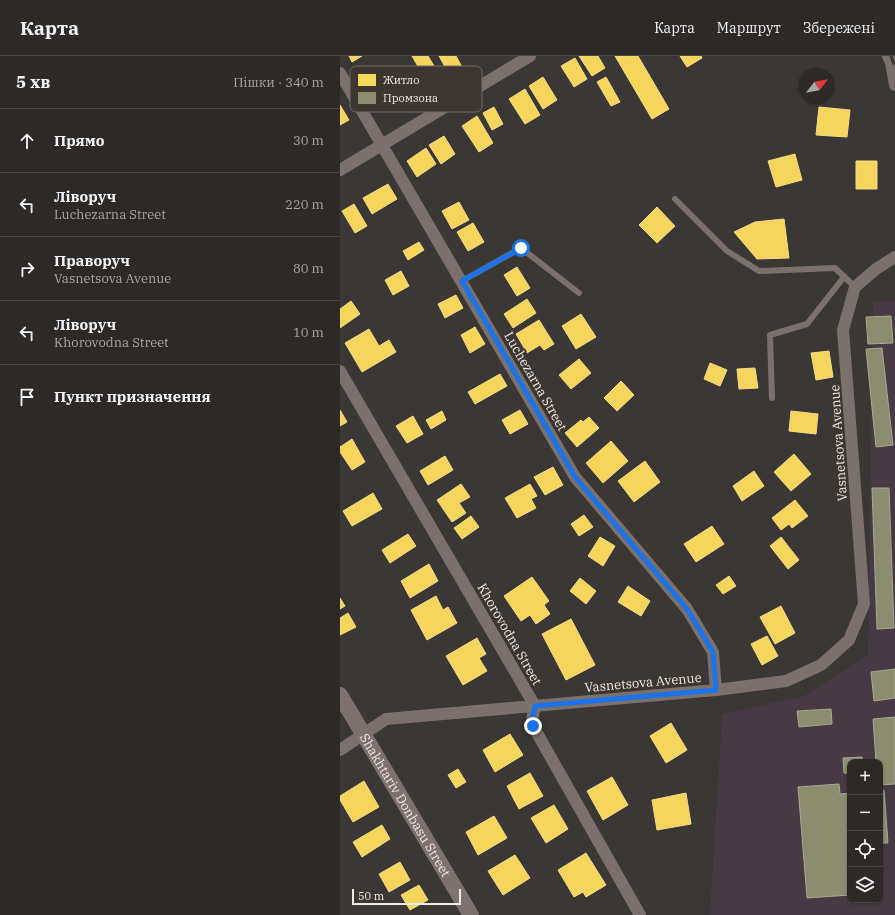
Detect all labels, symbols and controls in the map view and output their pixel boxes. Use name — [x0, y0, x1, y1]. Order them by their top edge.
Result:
text: Карта — [20, 16, 79, 40]
text: Карта — [654, 19, 695, 37]
text: Маршрут — [717, 19, 781, 37]
text: Збережені — [803, 19, 875, 37]
legend — [350, 66, 482, 112]
north arrow — [799, 68, 835, 104]
text: 5 хв — [16, 71, 50, 93]
text: Житло — [383, 73, 419, 87]
text: Пішки · 340 m — [233, 74, 324, 91]
text: Промзона — [383, 91, 438, 105]
icon: ahead — [16, 130, 38, 152]
text: Прямо — [54, 131, 105, 150]
text: 30 m — [293, 132, 324, 149]
text: Ліворуч — [54, 187, 116, 206]
icon: left — [16, 194, 38, 216]
text: 220 m — [285, 196, 324, 213]
text: Luchezarna Street — [54, 206, 166, 223]
route start — [512, 239, 530, 257]
text: Праворуч — [54, 251, 130, 270]
icon: right — [16, 258, 38, 280]
text: 80 m — [293, 260, 324, 277]
text: Vasnetsova Avenue — [54, 270, 171, 287]
text: Ліворуч — [54, 315, 116, 334]
icon: left — [16, 322, 38, 344]
text: 10 m — [293, 324, 324, 341]
street label: Luchezarna Street — [500, 329, 571, 434]
text: Khorovodna Street — [54, 334, 169, 351]
street label: Vasnetsova Avenue — [826, 384, 851, 502]
icon: arrive — [16, 386, 38, 408]
text: Пункт призначення — [54, 387, 211, 406]
street label: Khorovodna Street — [474, 580, 546, 689]
street label: Vasnetsova Avenue — [584, 669, 702, 696]
route end — [524, 717, 542, 735]
street label: Shakhtariv Donbasu Street — [356, 730, 455, 880]
map controls — [847, 759, 883, 903]
button: + — [847, 759, 883, 795]
button: − — [847, 795, 883, 831]
button: locate — [847, 831, 883, 867]
button: layers — [847, 867, 883, 903]
scale bar — [352, 887, 461, 906]
text: 50 m — [358, 889, 384, 903]

